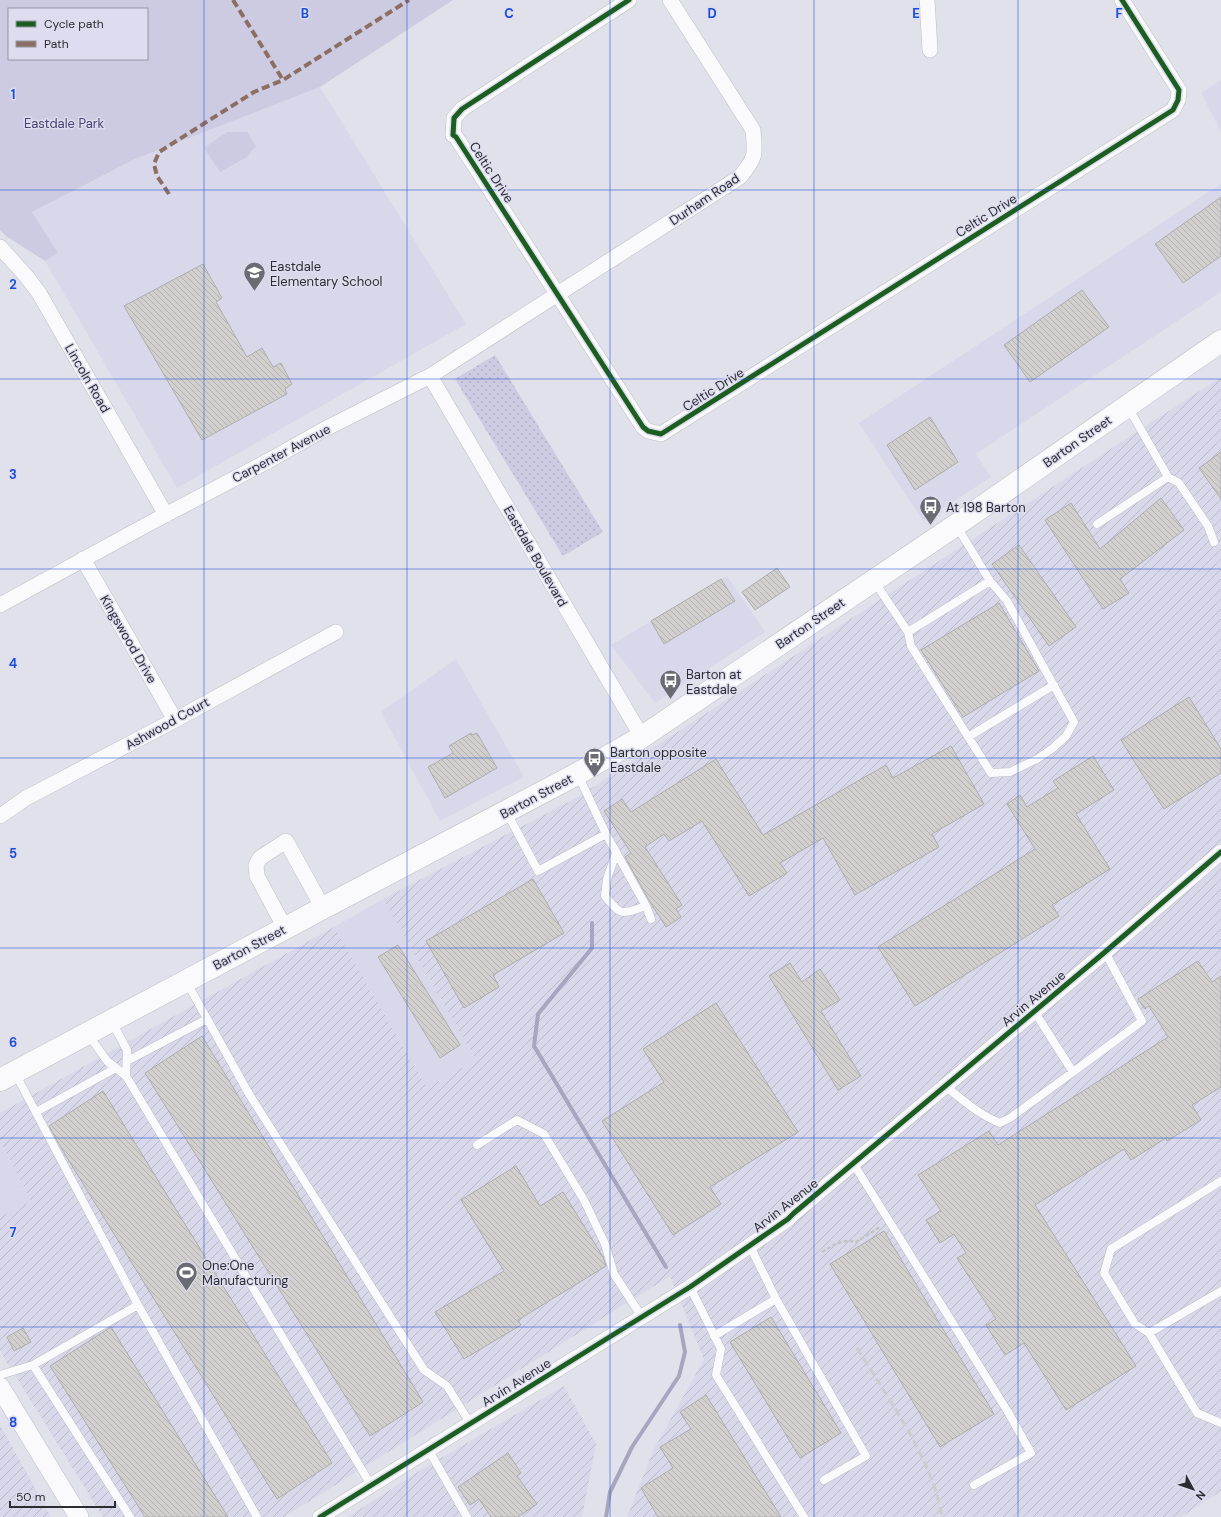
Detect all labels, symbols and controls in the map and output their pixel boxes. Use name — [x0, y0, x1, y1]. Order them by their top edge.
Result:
text: B — [301, 5, 309, 22]
text: C — [504, 5, 514, 22]
text: D — [707, 5, 717, 22]
text: E — [912, 5, 920, 22]
text: F — [1115, 5, 1123, 22]
legend — [8, 8, 148, 60]
text: Cycle path — [44, 16, 104, 32]
text: Path — [44, 36, 69, 52]
text: 1 — [11, 86, 15, 103]
park label: Eastdale Park — [24, 115, 105, 132]
street label: Celtic Drive — [466, 138, 518, 206]
street label: Durham Road — [666, 170, 743, 229]
street label: Celtic Drive — [952, 190, 1020, 241]
place label: Eastdale Elementary School — [270, 258, 383, 290]
school or university icon: Eastdale Elementary School — [242, 260, 268, 293]
text: 2 — [9, 276, 17, 293]
street label: Lincoln Road — [61, 341, 114, 416]
street label: Celtic Drive — [679, 364, 747, 415]
street label: Barton Street — [1040, 411, 1115, 471]
street label: Carpenter Avenue — [229, 420, 333, 487]
text: 3 — [9, 466, 17, 483]
bus stop icon: At 198 Barton — [918, 494, 944, 527]
place label: At 198 Barton — [946, 499, 1026, 516]
street label: Eastdale Boulevard — [500, 503, 571, 610]
street label: Kingswood Drive — [96, 592, 161, 686]
street label: Barton Street — [772, 594, 848, 653]
text: 4 — [9, 655, 17, 672]
place label: Barton at Eastdale — [686, 666, 741, 698]
bus stop icon: Barton at Eastdale — [658, 668, 684, 701]
street label: Ashwood Court — [122, 693, 212, 754]
place label: Barton opposite Eastdale — [610, 744, 707, 776]
bus stop icon: Barton opposite Eastdale — [582, 746, 608, 779]
street label: Barton Street — [497, 770, 576, 823]
text: 5 — [9, 845, 17, 862]
street label: Barton Street — [210, 921, 289, 974]
street label: Arvin Avenue — [998, 967, 1069, 1030]
text: 6 — [9, 1034, 17, 1051]
street label: Arvin Avenue — [749, 1175, 821, 1236]
text: 7 — [10, 1224, 17, 1241]
place label: One:One Manufacturing — [202, 1257, 289, 1289]
sports icon: One:One Manufacturing — [174, 1259, 200, 1292]
street label: Arvin Avenue — [478, 1354, 554, 1410]
text: 8 — [9, 1414, 17, 1431]
north arrow — [1173, 1469, 1213, 1509]
scale bar — [10, 1483, 115, 1509]
text: N — [1193, 1488, 1209, 1503]
text: 50 m — [16, 1489, 45, 1505]

